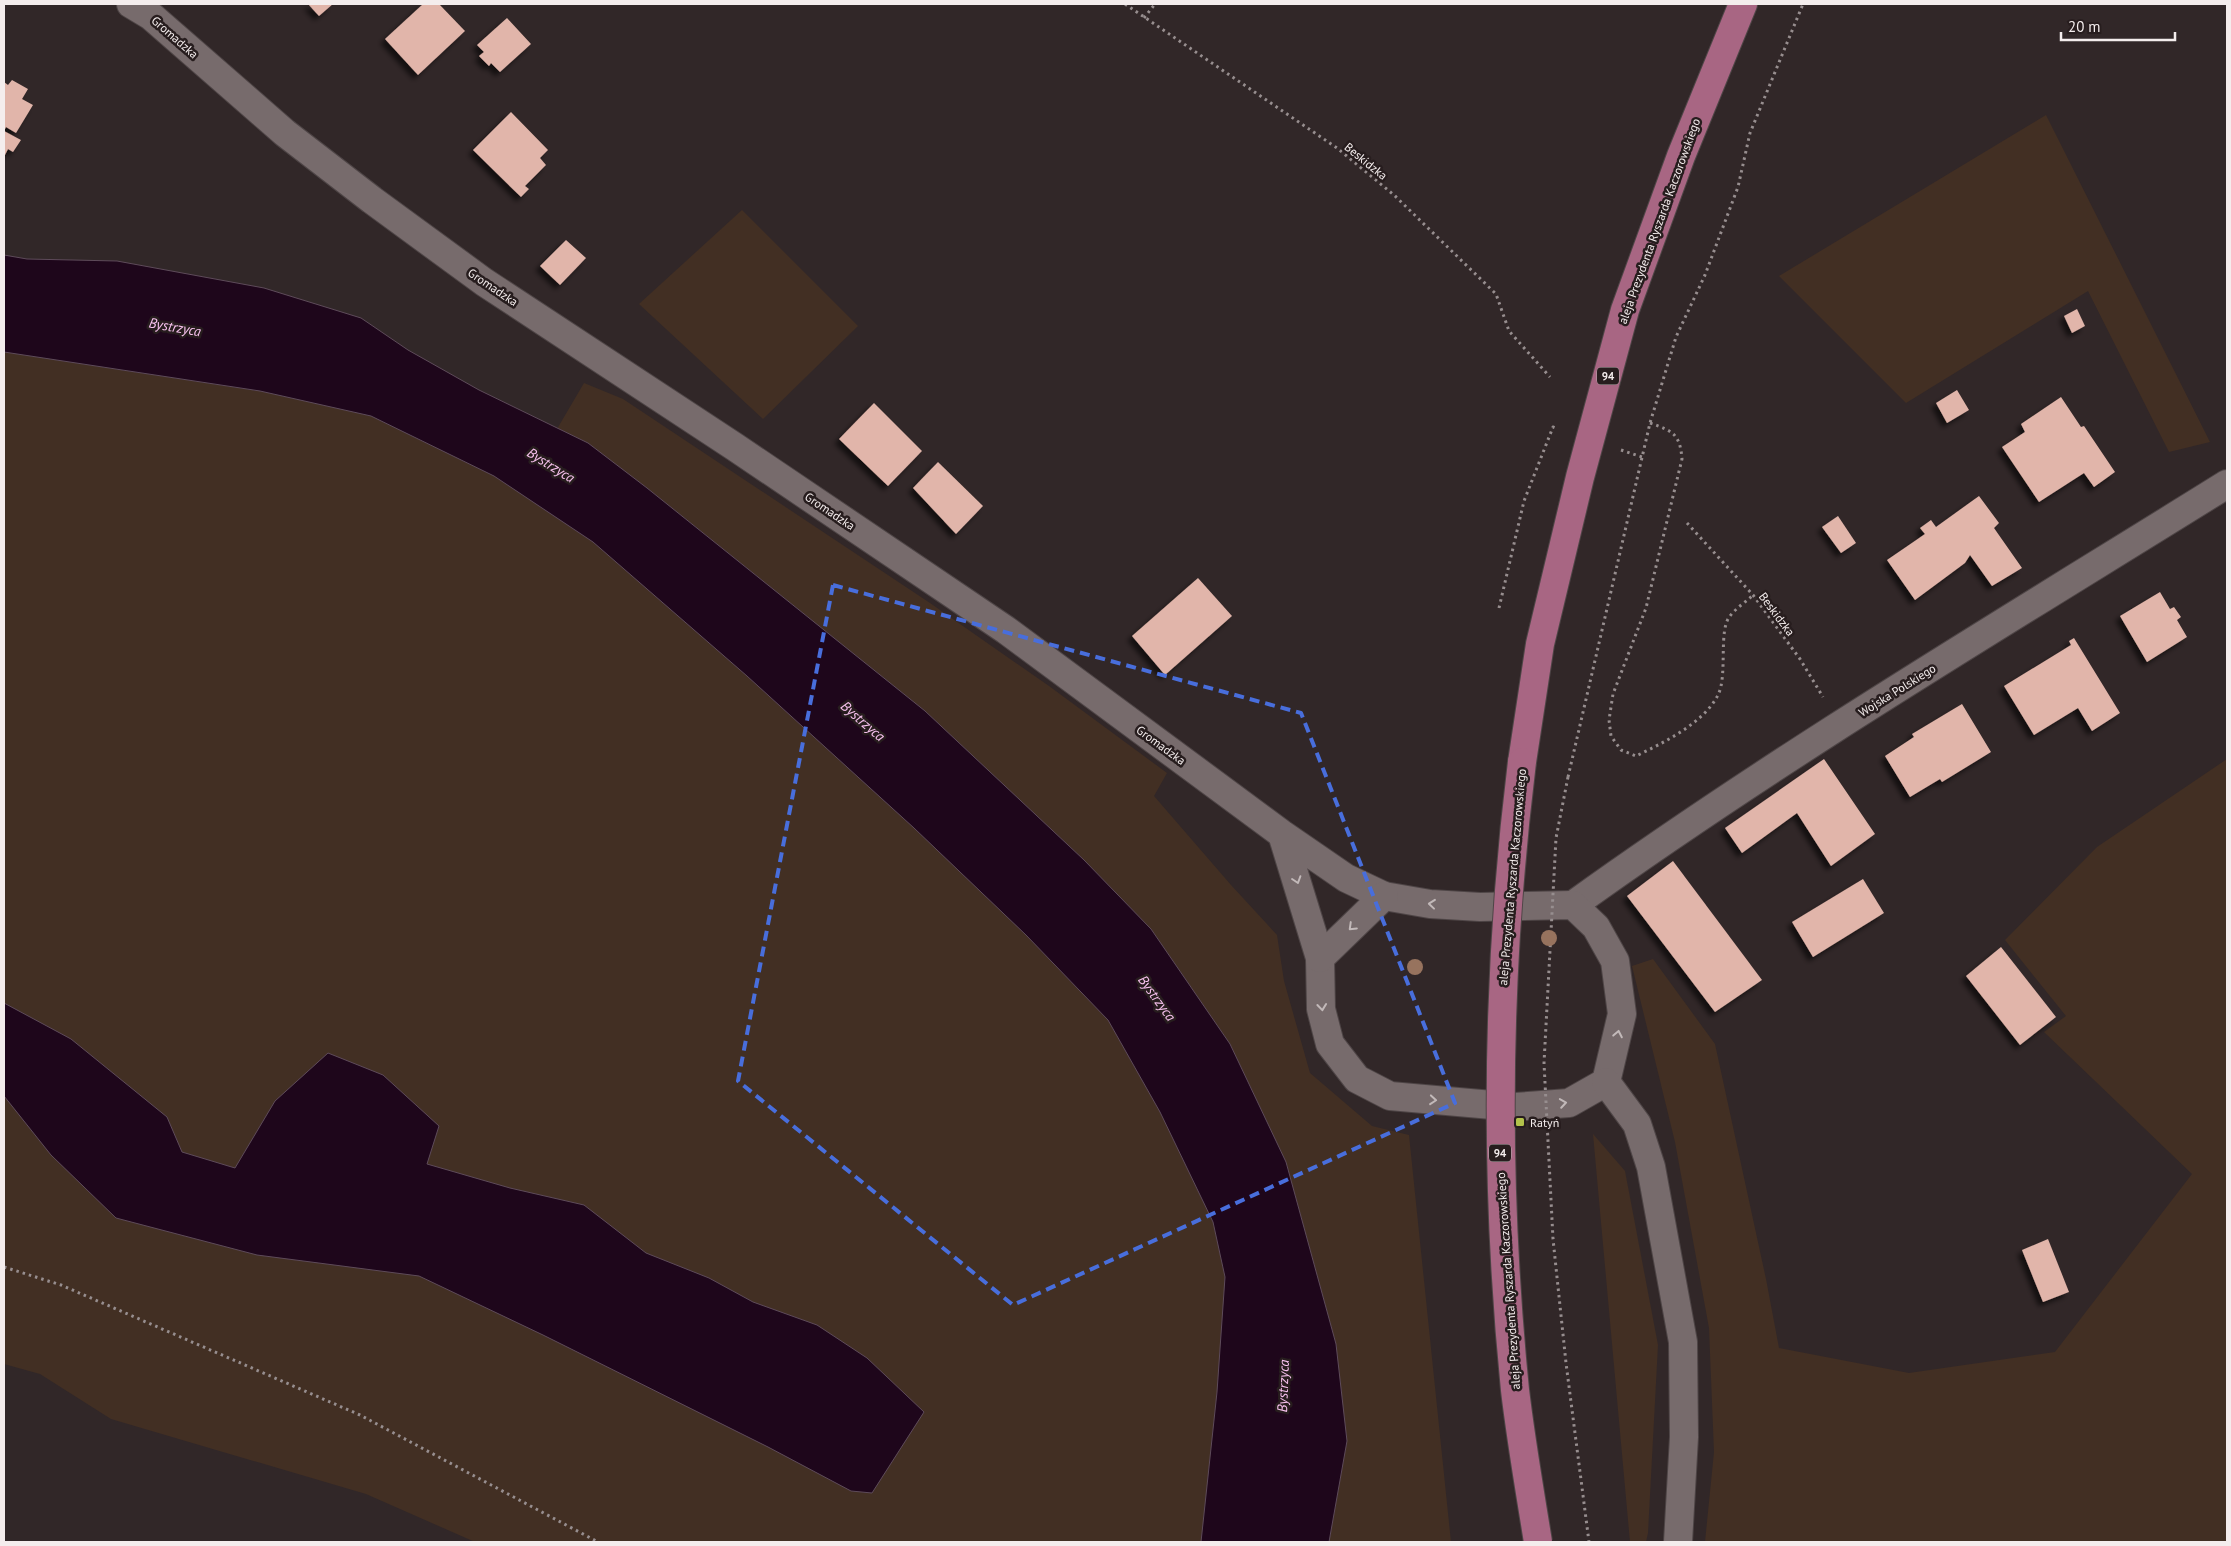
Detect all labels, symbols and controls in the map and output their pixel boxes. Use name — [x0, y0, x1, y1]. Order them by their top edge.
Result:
scale bar — [2061, 10, 2175, 42]
street label: Gromadzka — [149, 13, 201, 61]
text: 20 m — [2068, 17, 2101, 36]
street label: aleja Prezydenta Ryszarda Kaczorowskiego — [1615, 116, 1703, 326]
street label: Beskidzka — [1342, 139, 1390, 183]
street label: Gromadzka — [465, 265, 521, 309]
water label: Bystrzyca — [147, 314, 203, 340]
road number: 94 — [1597, 368, 1619, 384]
water label: Bystrzyca — [524, 443, 578, 487]
street label: Gromadzka — [802, 489, 858, 533]
street label: Beskidzka — [1756, 589, 1798, 639]
street label: Wojska Polskiego — [1856, 660, 1938, 720]
water label: Bystrzyca — [837, 697, 889, 745]
street label: Gromadzka — [1134, 722, 1189, 768]
street label: aleja Prezydenta Ryszarda Kaczorowskiego — [1495, 768, 1529, 986]
one-way arrow — [1291, 875, 1301, 884]
one-way arrow — [1428, 898, 1436, 909]
one-way arrow — [1349, 921, 1358, 930]
water label: Bystrzyca — [1134, 971, 1180, 1025]
one-way arrow — [1316, 1003, 1327, 1011]
one-way arrow — [1612, 1030, 1622, 1039]
one-way arrow — [1429, 1094, 1437, 1105]
one-way arrow — [1560, 1098, 1568, 1109]
place label: Ratyń — [1530, 1115, 1559, 1130]
marker: Ratyń — [1514, 1116, 1526, 1128]
road number: 94 — [1489, 1144, 1511, 1162]
street label: aleja Prezydenta Ryszarda Kaczorowskiego — [1493, 1172, 1523, 1390]
water label: Bystrzyca — [1273, 1359, 1293, 1413]

